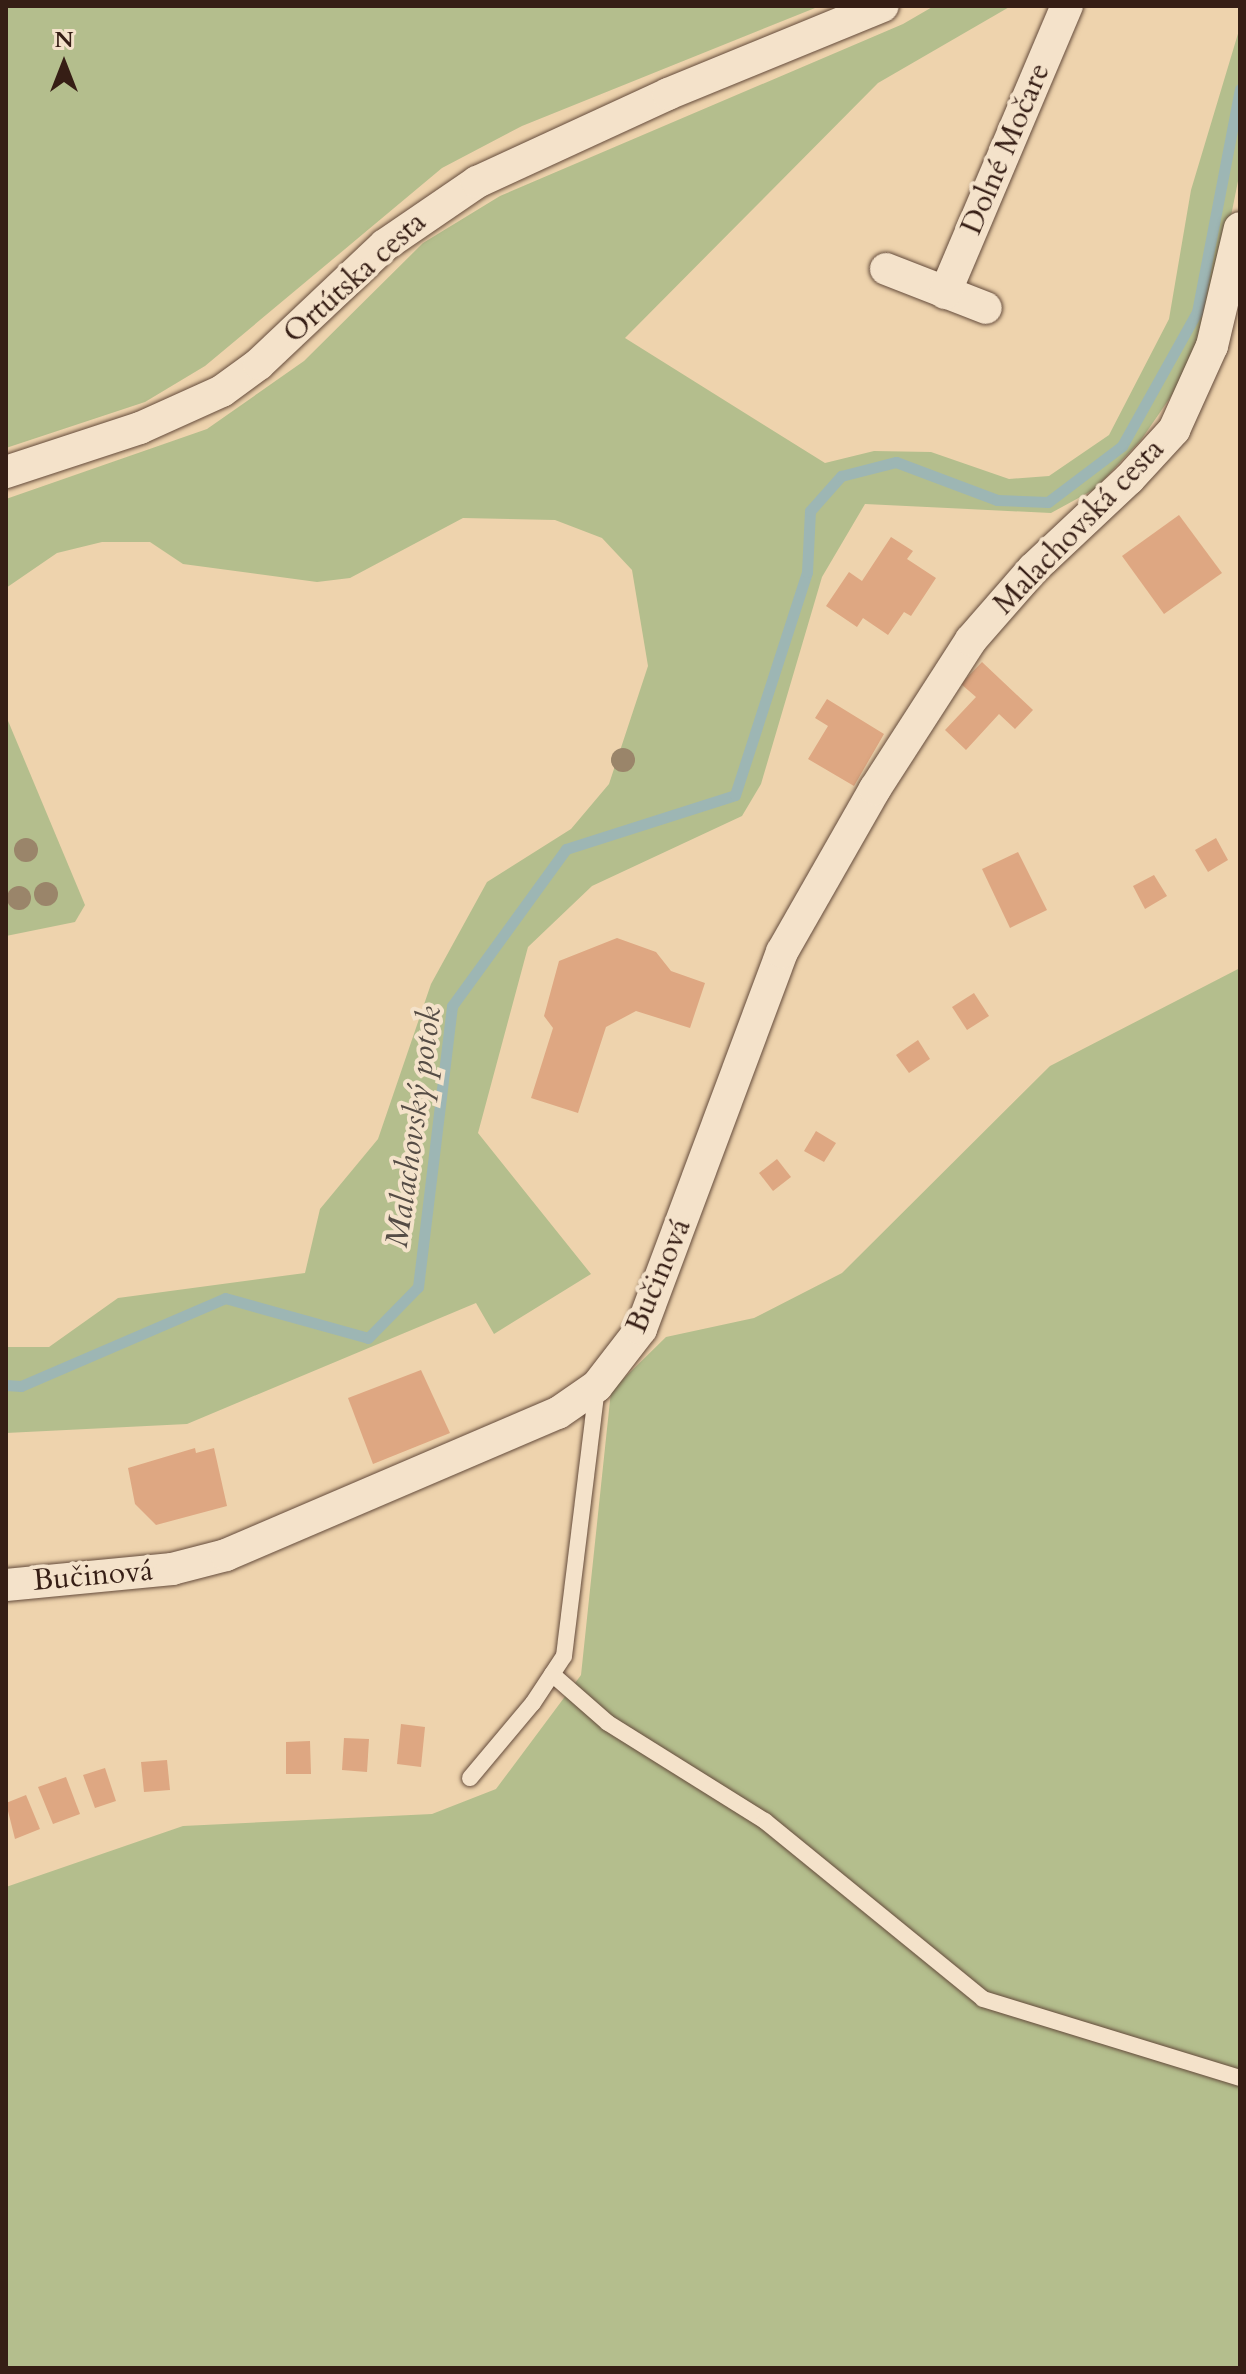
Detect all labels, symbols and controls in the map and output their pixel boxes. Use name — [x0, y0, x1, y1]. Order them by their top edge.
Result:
north arrow — [24, 24, 104, 104]
text: N — [54, 25, 74, 55]
street label: Dolné Močare — [954, 58, 1058, 240]
street label: Ortútska cesta — [276, 205, 434, 351]
street label: Malachovská cesta — [986, 432, 1172, 622]
water label: Malachovský potok — [378, 1004, 450, 1250]
street label: Bučinová — [619, 1214, 699, 1338]
street label: Bučinová — [31, 1553, 155, 1599]

